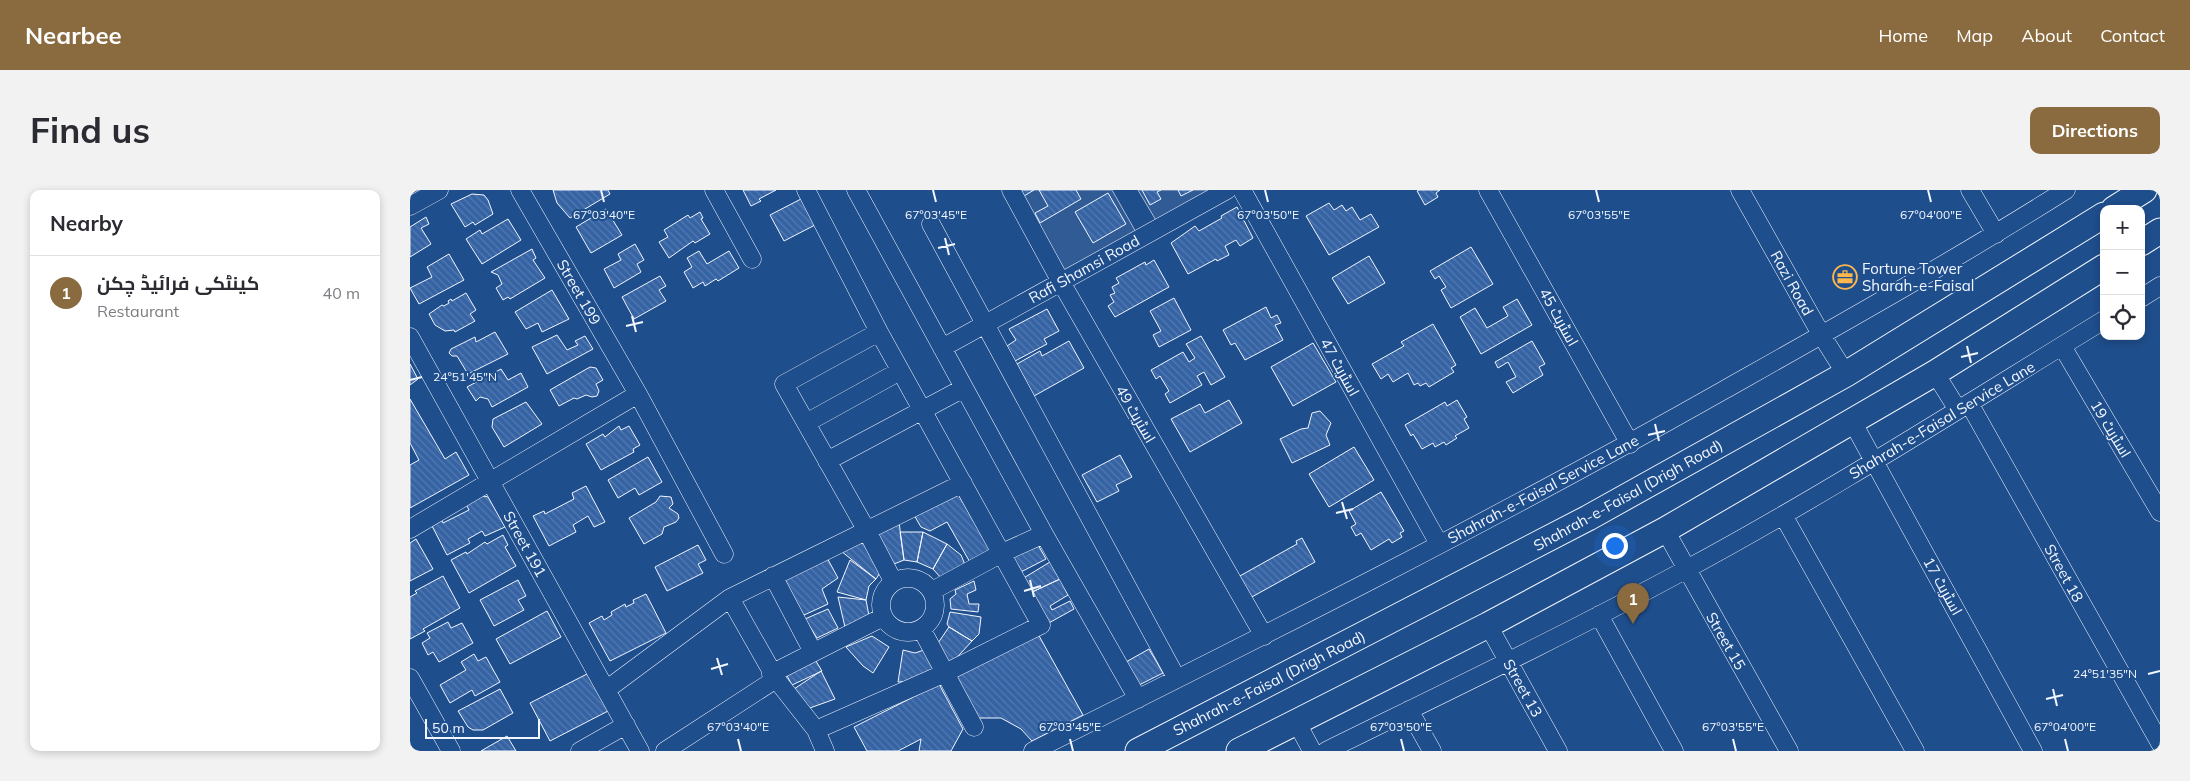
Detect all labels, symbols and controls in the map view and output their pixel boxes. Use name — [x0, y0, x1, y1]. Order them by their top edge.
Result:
text: Nearbee — [25, 20, 122, 50]
text: Home — [1878, 24, 1928, 47]
text: Map — [1956, 24, 1993, 47]
text: About — [2021, 24, 2072, 47]
text: Contact — [2100, 24, 2165, 47]
button: Directions — [2030, 107, 2160, 154]
text: Find us — [30, 108, 150, 152]
map controls — [2100, 205, 2145, 340]
button: + — [2100, 205, 2145, 250]
text: 67°03'40"E — [573, 207, 635, 222]
text: 67°03'45"E — [905, 207, 967, 222]
text: 67°03'50"E — [1237, 207, 1299, 222]
text: 67°03'55"E — [1568, 207, 1630, 222]
text: 67°04'00"E — [1900, 207, 1962, 222]
text: Nearby — [50, 210, 123, 236]
street label: Rafi Shamsi Road — [1025, 231, 1143, 307]
street label: Razi Road — [1766, 247, 1818, 319]
button: − — [2100, 250, 2145, 295]
street label: Street 199 — [553, 256, 605, 328]
place label: Fortune Tower Sharah-e-Faisal — [1862, 259, 1974, 295]
office icon: Fortune Tower Sharah-e-Faisal — [1832, 264, 1858, 290]
text: کینٹکی فرائیڈ چکن — [97, 271, 259, 295]
text: 1 — [61, 283, 71, 303]
text: 40 m — [323, 283, 360, 303]
street label: اسٹریٹ 45 — [1535, 285, 1583, 349]
button: locate — [2100, 295, 2145, 340]
text: Restaurant — [97, 301, 179, 321]
street label: اسٹریٹ 47 — [1316, 335, 1364, 399]
street label: Shahrah-e-Faisal Service Lane — [1846, 357, 2038, 483]
text: 24°51'45"N — [433, 369, 497, 384]
street label: اسٹریٹ 49 — [1112, 382, 1160, 446]
street label: اسٹریٹ 19 — [2086, 397, 2136, 461]
street label: Shahrah-e-Faisal Service Lane — [1444, 430, 1642, 548]
street label: Shahrah-e-Faisal (Drigh Road) — [1530, 435, 1726, 555]
street label: Street 191 — [499, 508, 551, 580]
your location — [1602, 533, 1628, 559]
street label: Street 18 — [2040, 541, 2088, 605]
street label: اسٹریٹ 17 — [1919, 554, 1967, 618]
pin: 1 — [1617, 583, 1649, 624]
street label: Street 15 — [1702, 609, 1750, 673]
street label: Shahrah-e-Faisal (Drigh Road) — [1170, 626, 1368, 740]
street label: Street 13 — [1499, 656, 1547, 720]
text: 24°51'35"N — [2073, 666, 2137, 681]
scale bar — [425, 716, 540, 739]
text: 50 m — [432, 719, 465, 737]
text: 67°03'40"E — [707, 719, 769, 734]
text: 67°03'45"E — [1039, 719, 1101, 734]
text: 67°03'50"E — [1370, 719, 1432, 734]
text: 67°03'55"E — [1702, 719, 1764, 734]
text: 67°04'00"E — [2034, 719, 2096, 734]

